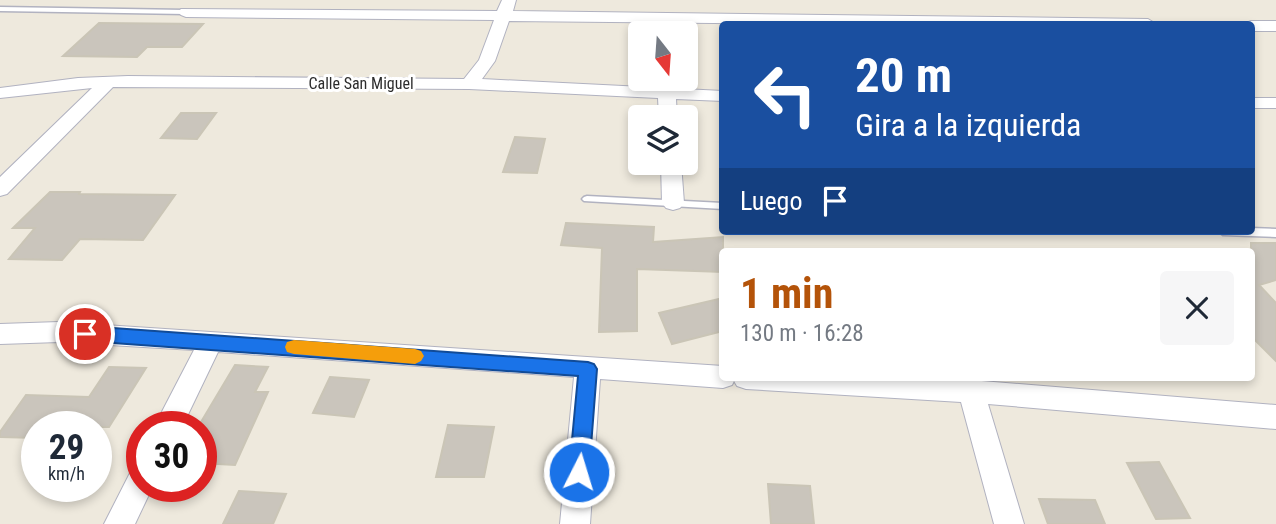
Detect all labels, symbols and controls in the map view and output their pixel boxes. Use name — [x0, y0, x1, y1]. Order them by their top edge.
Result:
north arrow — [628, 21, 698, 91]
map controls — [628, 21, 698, 175]
text: 20 m — [855, 47, 952, 104]
icon: left — [740, 49, 831, 140]
street label: Calle San Miguel — [308, 74, 414, 93]
button: layers — [628, 105, 698, 175]
text: Gira a la izquierda — [855, 106, 1081, 144]
icon: arrive — [816, 182, 854, 220]
text: Luego — [740, 186, 802, 216]
text: 1 min — [740, 269, 833, 318]
button: close — [1160, 271, 1234, 345]
pin — [55, 304, 115, 364]
icon: arrive — [66, 315, 104, 353]
text: 130 m · 16:28 — [740, 320, 864, 347]
speed limit sign: 30 — [126, 411, 217, 502]
text: 29 — [49, 427, 84, 468]
position arrow — [542, 435, 616, 509]
text: km/h — [48, 463, 85, 484]

